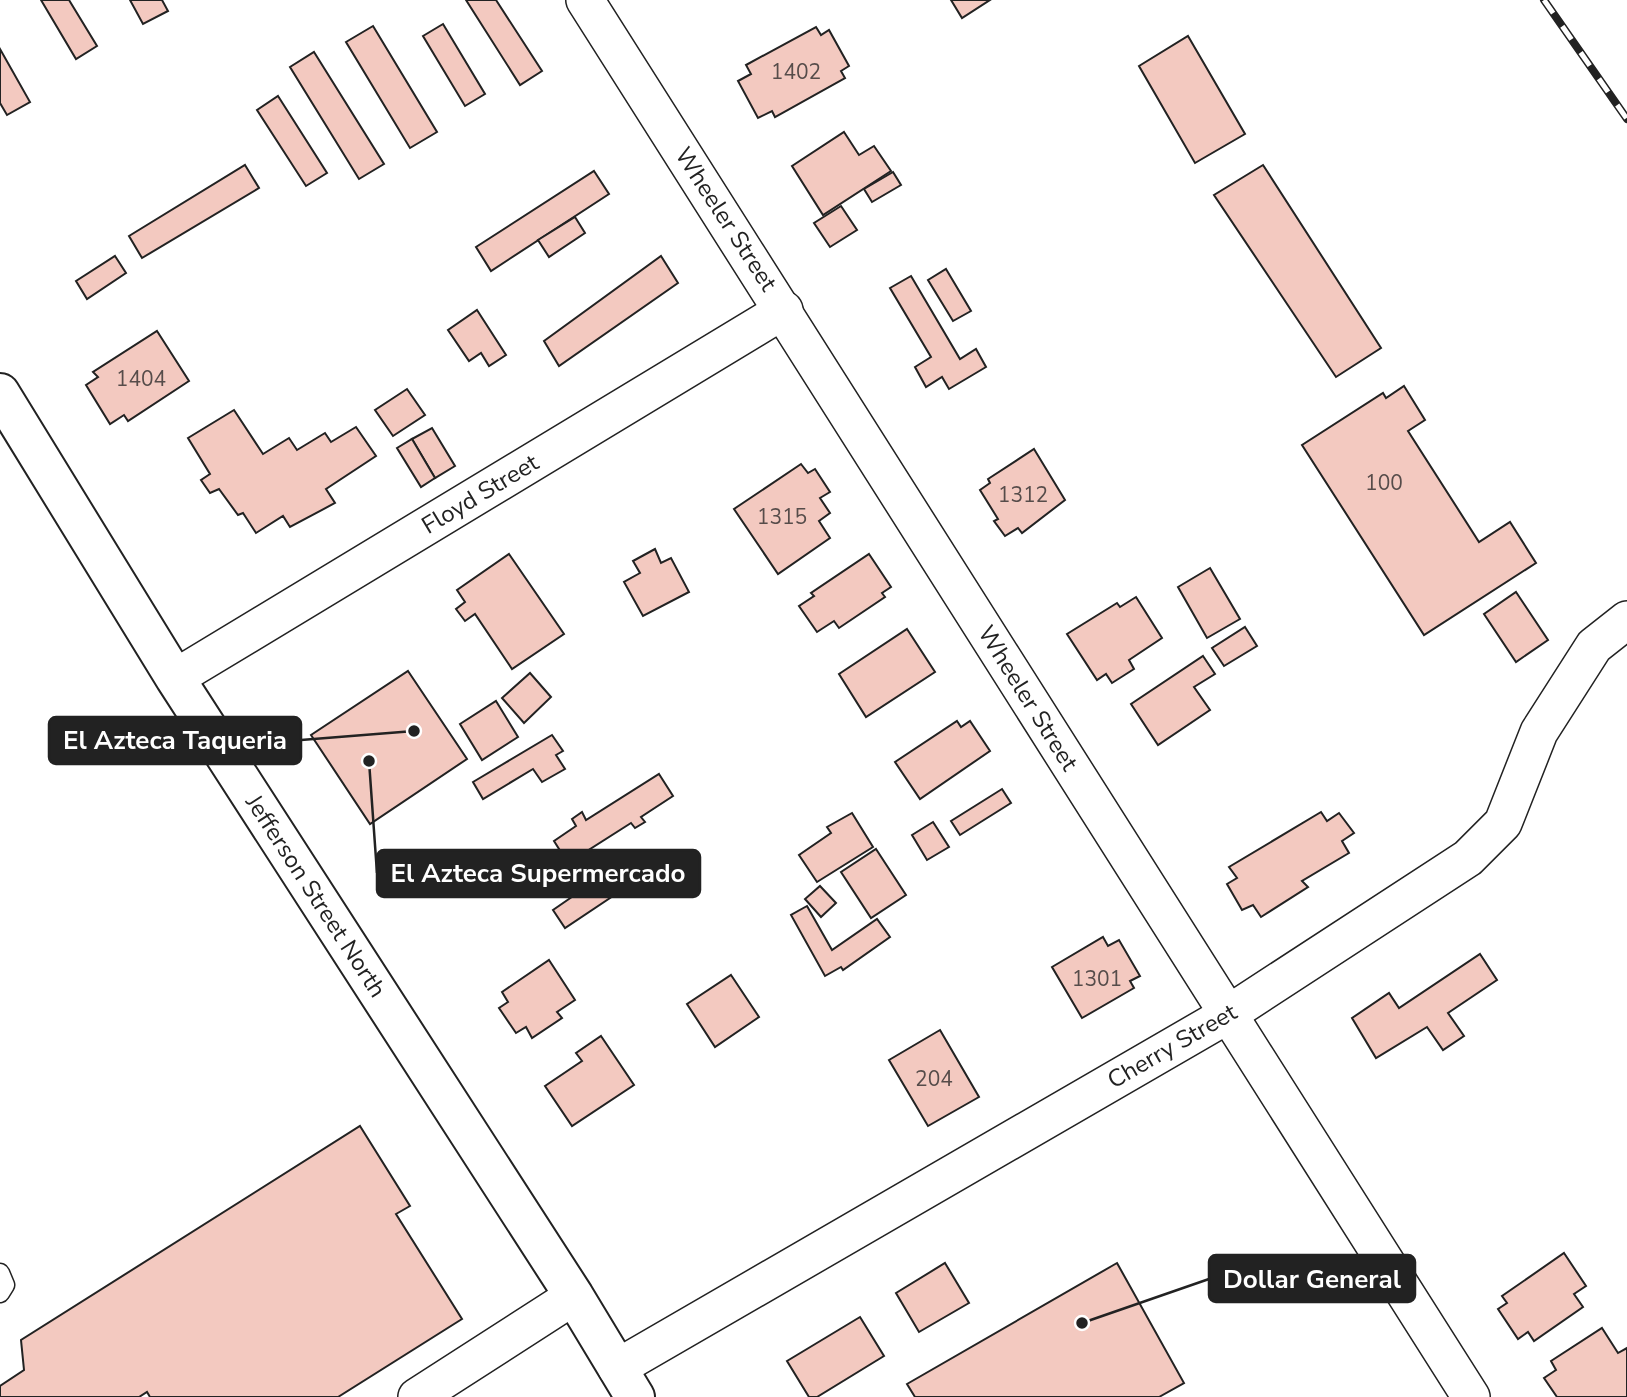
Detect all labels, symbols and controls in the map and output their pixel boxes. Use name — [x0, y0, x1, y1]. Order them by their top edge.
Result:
house number: 1402 — [771, 58, 821, 86]
street label: Wheeler Street — [667, 141, 785, 298]
house number: 1404 — [116, 365, 166, 393]
street label: Floyd Street — [416, 446, 545, 541]
house number: 100 — [1365, 469, 1403, 497]
house number: 1312 — [998, 481, 1048, 509]
house number: 1315 — [757, 503, 807, 531]
street label: Wheeler Street — [971, 619, 1086, 777]
callout: El Azteca Taqueria — [49, 717, 301, 764]
text: El Azteca Taqueria — [63, 723, 287, 758]
street label: Jefferson Street North — [238, 788, 394, 1004]
callout: El Azteca Supermercado — [377, 850, 700, 897]
text: El Azteca Supermercado — [390, 856, 686, 891]
house number: 1301 — [1072, 965, 1122, 993]
street label: Cherry Street — [1101, 996, 1243, 1096]
house number: 204 — [915, 1065, 953, 1093]
callout: Dollar General — [1209, 1255, 1415, 1302]
text: Dollar General — [1223, 1262, 1402, 1297]

